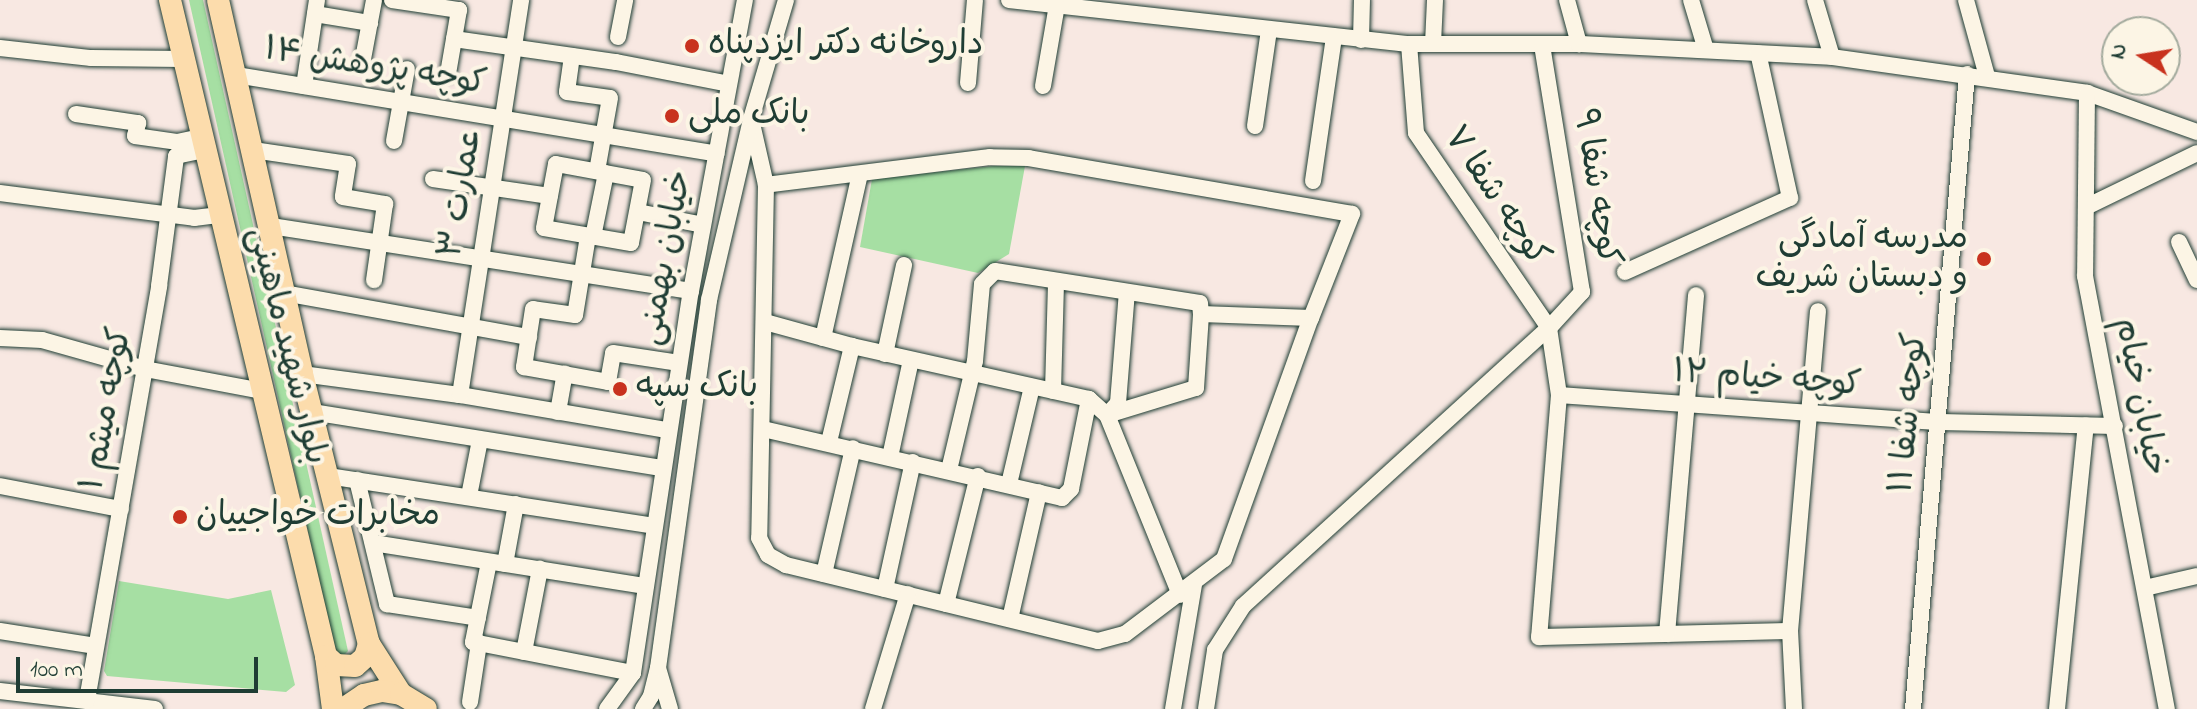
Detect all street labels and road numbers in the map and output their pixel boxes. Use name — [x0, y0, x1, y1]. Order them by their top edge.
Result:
street label: کوچه پژوهش ۱۴ — [261, 30, 489, 106]
street label: کوچه شفا ۹ — [1562, 106, 1628, 268]
street label: کوچه شفا ۷ — [1433, 119, 1557, 275]
street label: عمارت ۳ — [432, 125, 492, 261]
street label: خیابان بهمنی — [632, 167, 702, 349]
street label: بلوار شهید ماهینی — [237, 223, 335, 469]
street label: خیابان خیام — [2104, 315, 2174, 479]
street label: کوچه میثم ۱ — [74, 324, 142, 494]
street label: کوچه شفا ۱۱ — [1883, 331, 1937, 495]
street label: کوچه خیام ۱۲ — [1671, 353, 1863, 407]

